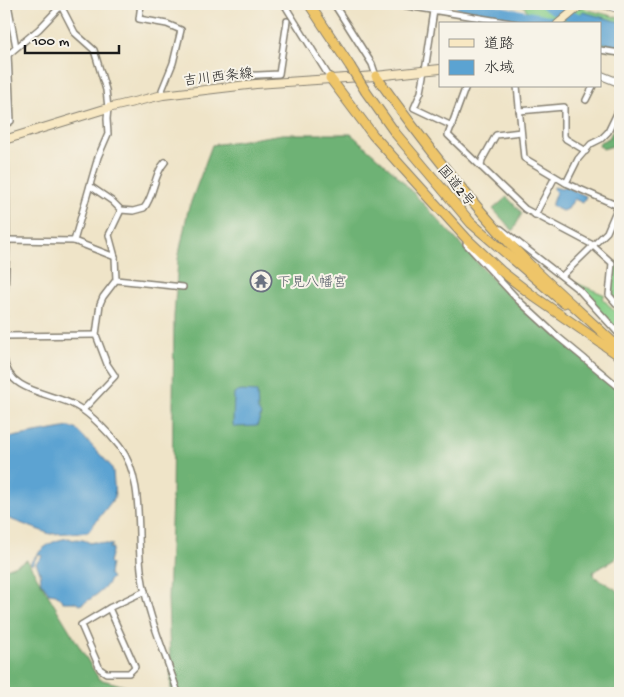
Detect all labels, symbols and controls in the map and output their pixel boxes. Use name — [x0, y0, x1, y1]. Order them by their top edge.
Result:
scale bar — [25, 22, 119, 54]
legend — [439, 22, 602, 88]
text: 100 m — [31, 33, 70, 51]
text: 道路 — [484, 36, 514, 54]
text: 水域 — [484, 59, 514, 78]
street label: 吉川西条線 — [183, 66, 254, 91]
street label: 国道2号 — [433, 162, 477, 211]
temple icon: 下見八幡宮 — [249, 269, 273, 293]
place label: 下見八幡宮 — [277, 275, 347, 292]

